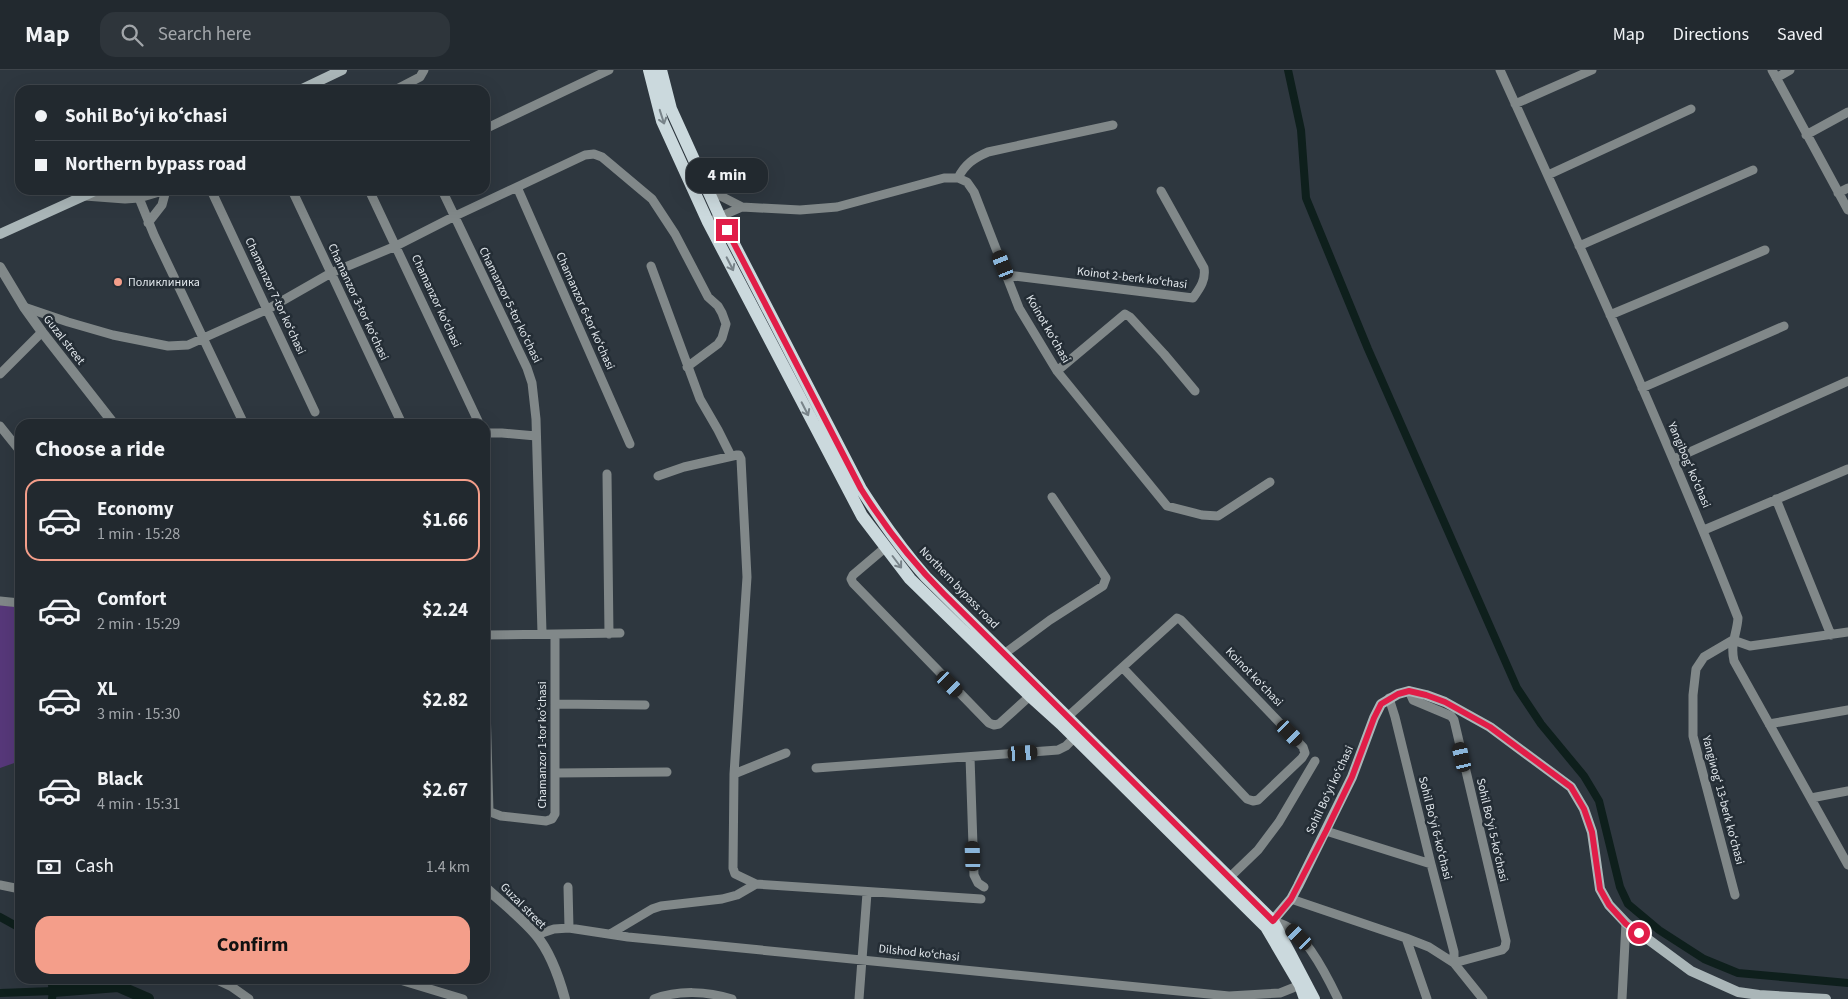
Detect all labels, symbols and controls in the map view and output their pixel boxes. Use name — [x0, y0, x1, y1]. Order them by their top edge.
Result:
search box — [100, 12, 450, 57]
text: Map — [25, 17, 70, 52]
icon: search — [118, 21, 146, 49]
text: Search here — [158, 21, 251, 48]
text: Map — [1613, 22, 1645, 47]
text: Directions — [1673, 22, 1749, 47]
text: Saved — [1777, 22, 1823, 47]
text: Sohil Boʻyi koʻchasi — [65, 103, 227, 130]
one-way arrow — [657, 109, 667, 125]
text: Northern bypass road — [65, 151, 247, 178]
callout: 4 min — [686, 158, 768, 192]
text: 4 min — [708, 164, 746, 186]
route end — [716, 219, 738, 241]
street label: Chamanzor 7-tor koʻchasi — [240, 235, 310, 357]
street label: Chamanzor 3-tor koʻchasi — [323, 241, 393, 363]
street label: Chamanzor 5-tor koʻchasi — [474, 244, 546, 366]
car — [990, 248, 1015, 282]
street label: Chamanzor 6-tor koʻchasi — [551, 249, 619, 373]
street label: Chamanzor koʻchasi — [407, 252, 465, 350]
one-way arrow — [725, 257, 735, 272]
street label: Koinot 2-berk koʻchasi — [1076, 263, 1188, 293]
place label: Поликлиника — [128, 274, 200, 291]
marker: Поликлиника — [112, 276, 124, 288]
street label: Koinot koʻchasi — [1022, 292, 1074, 366]
street label: Guzal street — [39, 312, 89, 368]
one-way arrow — [800, 401, 810, 416]
street label: Yangibogʻ koʻchasi — [1663, 418, 1715, 511]
text: Choose a ride — [35, 433, 165, 465]
text: Economy — [97, 496, 174, 523]
icon: car — [37, 498, 82, 543]
text: $1.66 — [422, 507, 468, 534]
text: 1 min · 15:28 — [97, 523, 180, 545]
street label: Northern bypass road — [915, 543, 1003, 633]
one-way arrow — [892, 555, 903, 568]
text: Comfort — [97, 586, 167, 613]
icon: car — [37, 588, 82, 633]
text: $2.24 — [422, 597, 468, 624]
text: 2 min · 15:29 — [97, 613, 180, 635]
street label: Koinot koʻchasi — [1221, 644, 1287, 710]
car — [934, 668, 965, 700]
text: XL — [97, 676, 118, 703]
icon: car — [37, 678, 82, 723]
street label: Chamanzor 1-tor koʻchasi — [534, 681, 551, 809]
text: $2.82 — [422, 687, 468, 714]
text: 3 min · 15:30 — [97, 703, 180, 725]
car — [1274, 717, 1305, 749]
street label: Yangiиogʻ 13-berk koʻchasi — [1697, 733, 1748, 866]
car — [1451, 741, 1472, 773]
street label: Sohil Boʻyi koʻchasi — [1302, 743, 1358, 837]
car — [1007, 744, 1038, 762]
text: Black — [97, 766, 143, 793]
icon: car — [37, 768, 82, 813]
street label: Sohil Boʻyi 6-koʻchasi — [1414, 775, 1456, 881]
text: $2.67 — [422, 777, 468, 804]
street label: Sohil Boʻyi 5-koʻchasi — [1472, 777, 1512, 883]
text: 4 min · 15:31 — [97, 793, 180, 815]
car — [964, 841, 981, 871]
icon: cash — [35, 853, 63, 881]
text: Cash — [75, 853, 114, 880]
text: 1.4 km — [426, 856, 470, 878]
street label: Guzal street — [496, 879, 550, 933]
button: Confirm — [35, 916, 470, 974]
car — [1283, 921, 1314, 953]
route start — [1628, 922, 1650, 944]
street label: Dilshod koʻchasi — [878, 940, 960, 966]

